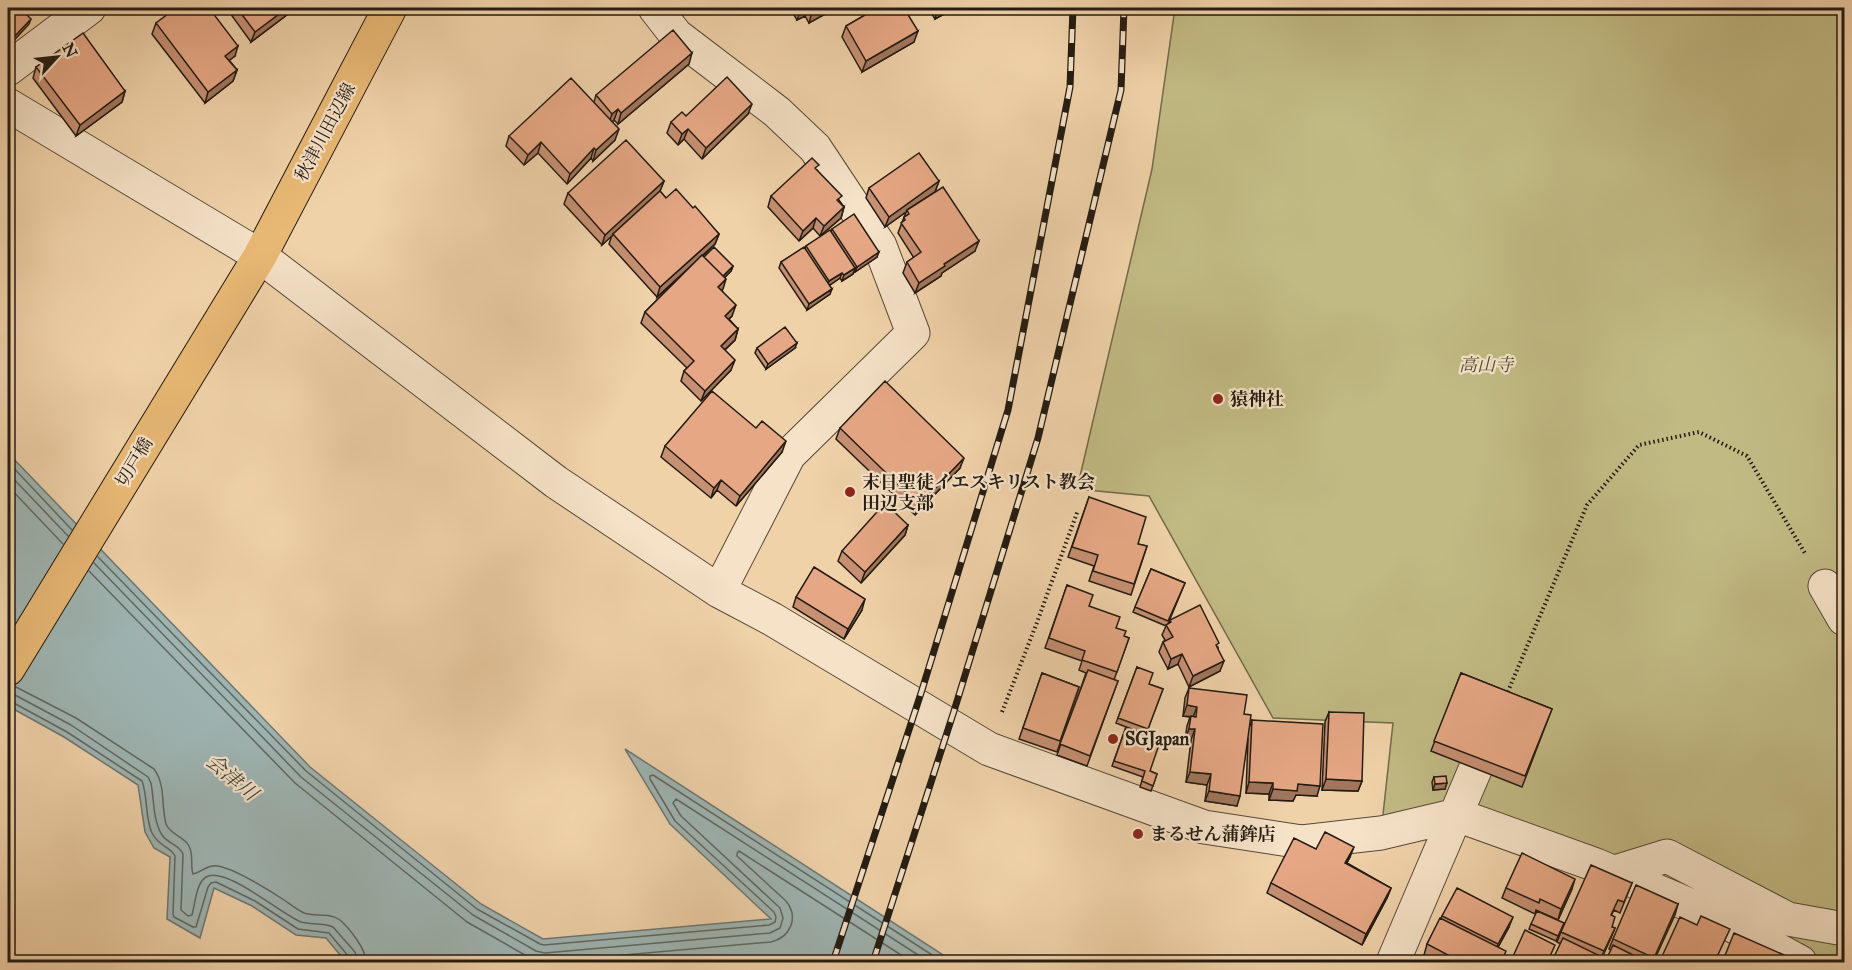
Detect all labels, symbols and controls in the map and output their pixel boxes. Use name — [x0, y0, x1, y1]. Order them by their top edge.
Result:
north arrow — [27, 27, 87, 87]
text: N — [58, 40, 82, 61]
street label: 秋津川田辺線 — [290, 79, 360, 185]
park label: 高山寺 — [1459, 354, 1515, 376]
place label: 猿神社 — [1230, 388, 1284, 410]
marker: 猿神社 — [1211, 392, 1225, 406]
street label: 切戸橋 — [111, 433, 157, 491]
place label: 末日聖徒イエスキリスト教会 田辺支部 — [862, 471, 1095, 514]
marker: 末日聖徒イエスキリスト教会 田辺支部 — [843, 485, 857, 499]
place label: SGJapan — [1125, 728, 1190, 751]
marker: SGJapan — [1106, 732, 1120, 746]
water label: 会津川 — [201, 749, 264, 807]
place label: まるせん蒲鉾店 — [1150, 823, 1275, 845]
marker: まるせん蒲鉾店 — [1131, 827, 1145, 841]

